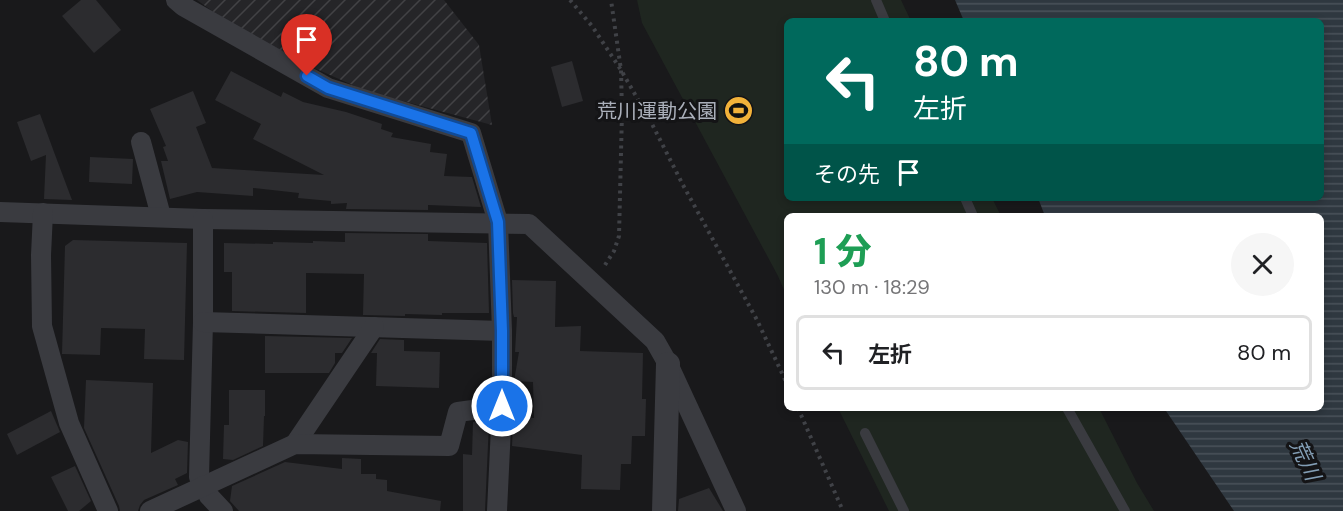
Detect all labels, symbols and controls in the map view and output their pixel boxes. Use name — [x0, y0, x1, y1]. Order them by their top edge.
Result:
pin — [281, 14, 332, 76]
icon: arrive — [290, 23, 323, 56]
text: 80 m — [913, 34, 1019, 89]
icon: left — [814, 42, 892, 120]
text: 左折 — [913, 91, 967, 126]
sports icon: 荒川運動公園 — [722, 95, 754, 127]
place label: 荒川運動公園 — [597, 98, 717, 124]
icon: arrive — [892, 156, 925, 189]
text: その先 — [814, 160, 880, 189]
text: 1 分 — [814, 228, 872, 275]
button: close — [1231, 233, 1294, 296]
text: 130 m · 18:29 — [814, 274, 930, 300]
icon: left — [817, 336, 850, 369]
text: 80 m — [1237, 338, 1291, 367]
text: 左折 — [868, 340, 912, 369]
position arrow — [470, 374, 534, 438]
water label: 荒川 — [1283, 435, 1327, 487]

